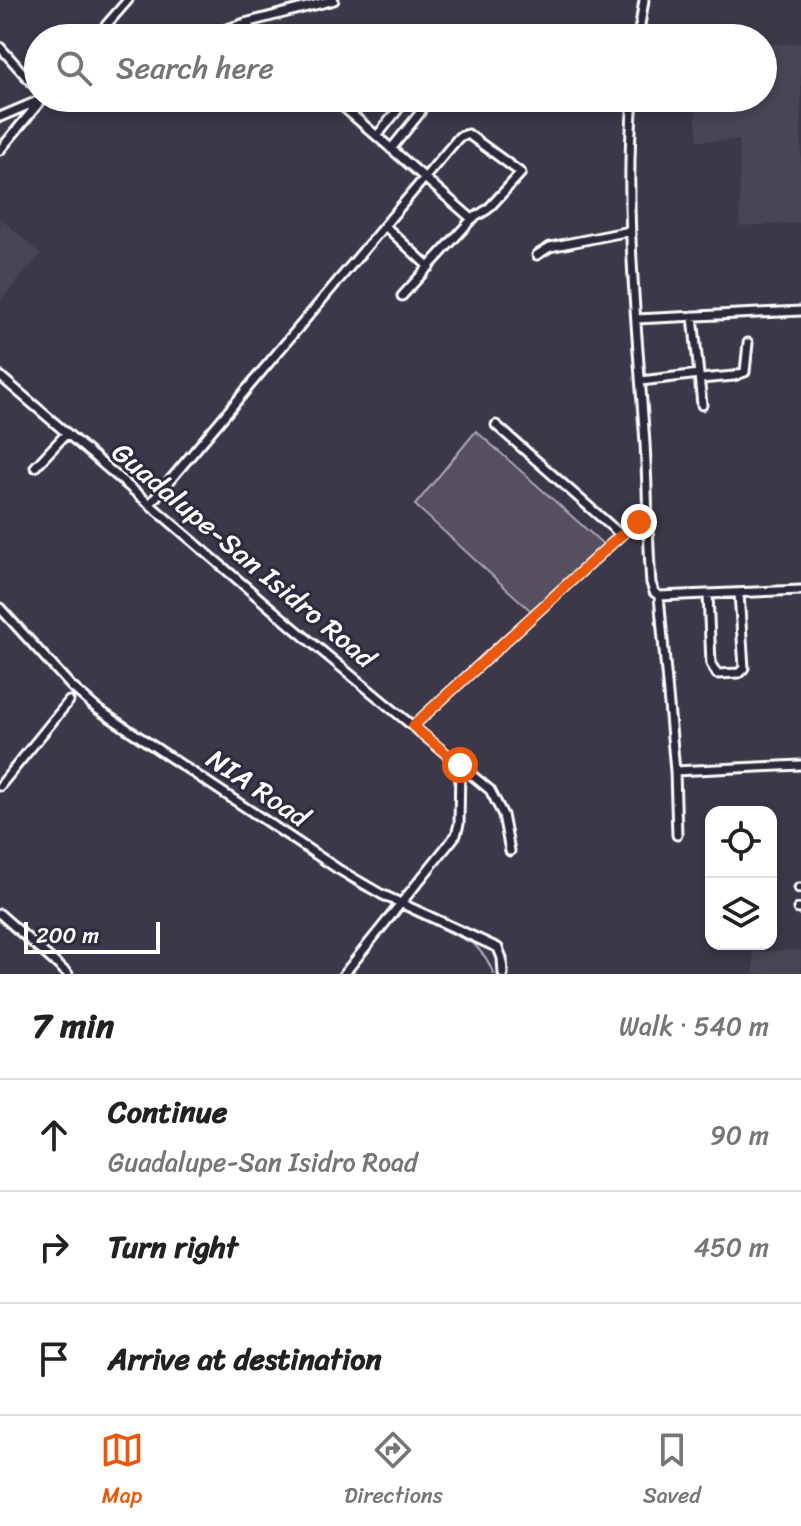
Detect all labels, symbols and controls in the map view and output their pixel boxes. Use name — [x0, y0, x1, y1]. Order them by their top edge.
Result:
search box — [24, 24, 777, 112]
text: Search here — [116, 41, 274, 95]
icon: search — [52, 46, 96, 90]
street label: Guadalupe-San Isidro Road — [100, 429, 389, 682]
route end — [621, 504, 657, 540]
street label: NIA Road — [196, 735, 322, 842]
route start — [442, 747, 478, 783]
map controls — [705, 806, 777, 950]
button: locate — [705, 806, 777, 878]
button: layers — [705, 878, 777, 950]
text: 200 m — [36, 916, 99, 955]
scale bar — [24, 918, 160, 954]
text: 7 min — [32, 996, 114, 1056]
text: Walk · 540 m — [619, 1003, 769, 1049]
text: Continue — [108, 1085, 227, 1139]
text: 90 m — [710, 1112, 769, 1158]
icon: ahead — [32, 1113, 76, 1157]
text: Guadalupe-San Isidro Road — [108, 1139, 418, 1185]
text: Turn right — [108, 1220, 238, 1274]
text: 450 m — [694, 1224, 769, 1270]
icon: right — [32, 1225, 76, 1269]
text: Arrive at destination — [108, 1332, 382, 1386]
icon: arrive — [32, 1337, 76, 1381]
tab: Map — [100, 1428, 144, 1515]
tab: Directions — [344, 1428, 443, 1515]
tab: Saved — [643, 1428, 701, 1515]

